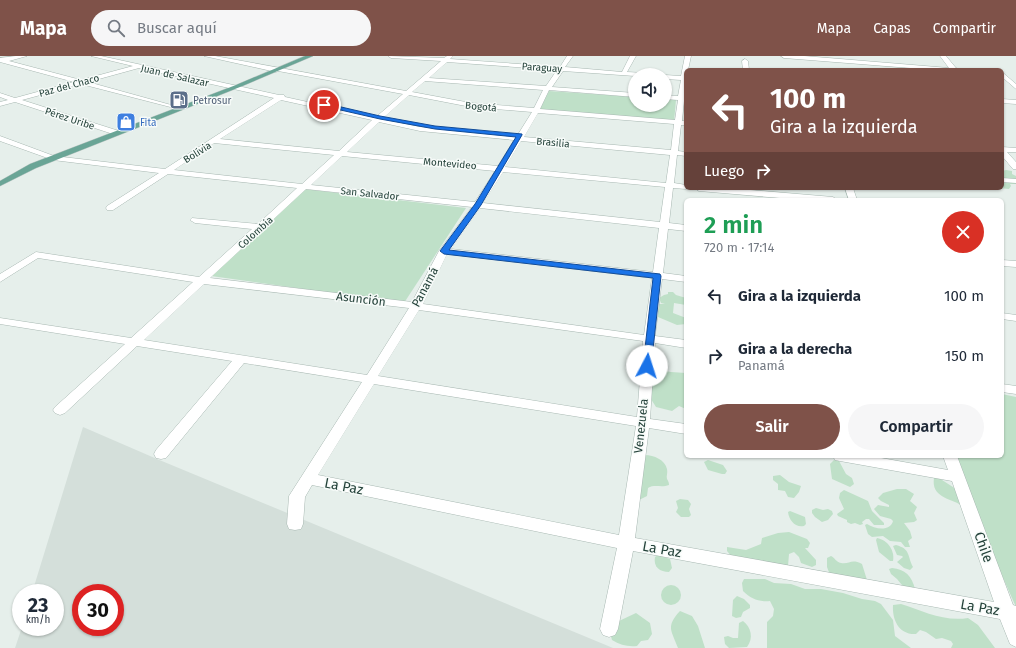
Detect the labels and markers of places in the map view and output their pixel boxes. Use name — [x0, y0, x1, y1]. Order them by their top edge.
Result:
pin — [307, 88, 341, 122]
fuel station icon: Petrosur — [168, 89, 190, 111]
place label: Petrosur — [193, 95, 231, 107]
shop icon: Fita — [115, 111, 137, 133]
place label: Fita — [140, 117, 156, 129]

